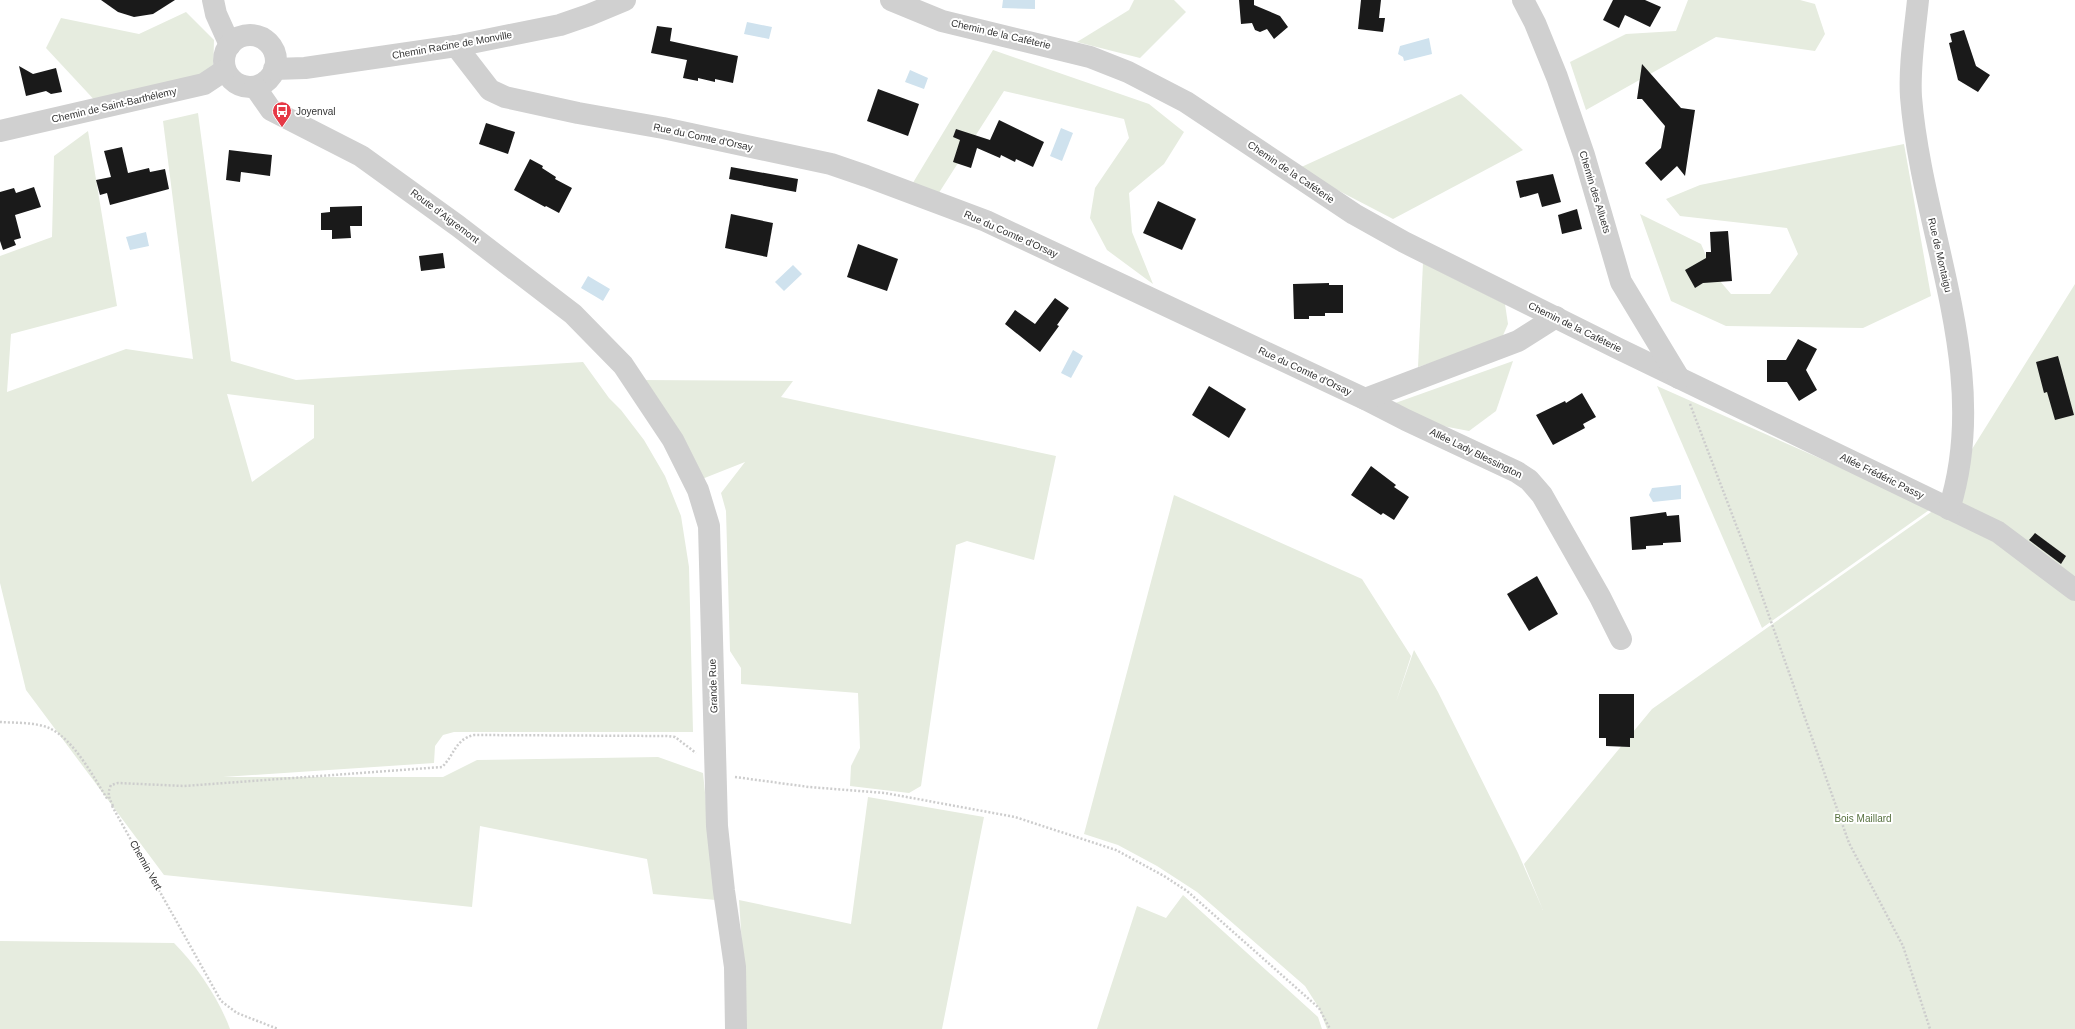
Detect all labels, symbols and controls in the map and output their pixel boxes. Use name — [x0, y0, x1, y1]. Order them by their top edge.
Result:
street label: Chemin de la Caféterie — [950, 17, 1052, 51]
street label: Chemin Racine de Monville — [391, 29, 513, 61]
street label: Chemin de Saint-Barthélemy — [50, 85, 178, 125]
bus stop icon: Joyenval — [271, 100, 293, 128]
place label: Joyenval — [296, 106, 335, 117]
street label: Rue du Comte d'Orsay — [652, 121, 754, 153]
street label: Chemin de la Caféterie — [1246, 139, 1337, 205]
street label: Chemin des Alluets — [1577, 149, 1613, 235]
street label: Route d’Aigremont — [409, 187, 482, 245]
street label: Rue du Comte d'Orsay — [962, 208, 1060, 260]
street label: Rue de Montaigu — [1926, 217, 1954, 293]
street label: Chemin de la Caféterie — [1527, 300, 1624, 355]
street label: Rue du Comte d'Orsay — [1257, 345, 1353, 397]
street label: Allée Lady Blessington — [1428, 426, 1524, 480]
street label: Allée Frédéric Passy — [1838, 451, 1926, 501]
street label: Grande Rue — [707, 658, 719, 713]
park label: Bois Maillard — [1834, 813, 1892, 824]
street label: Chemin Vert — [128, 838, 164, 892]

